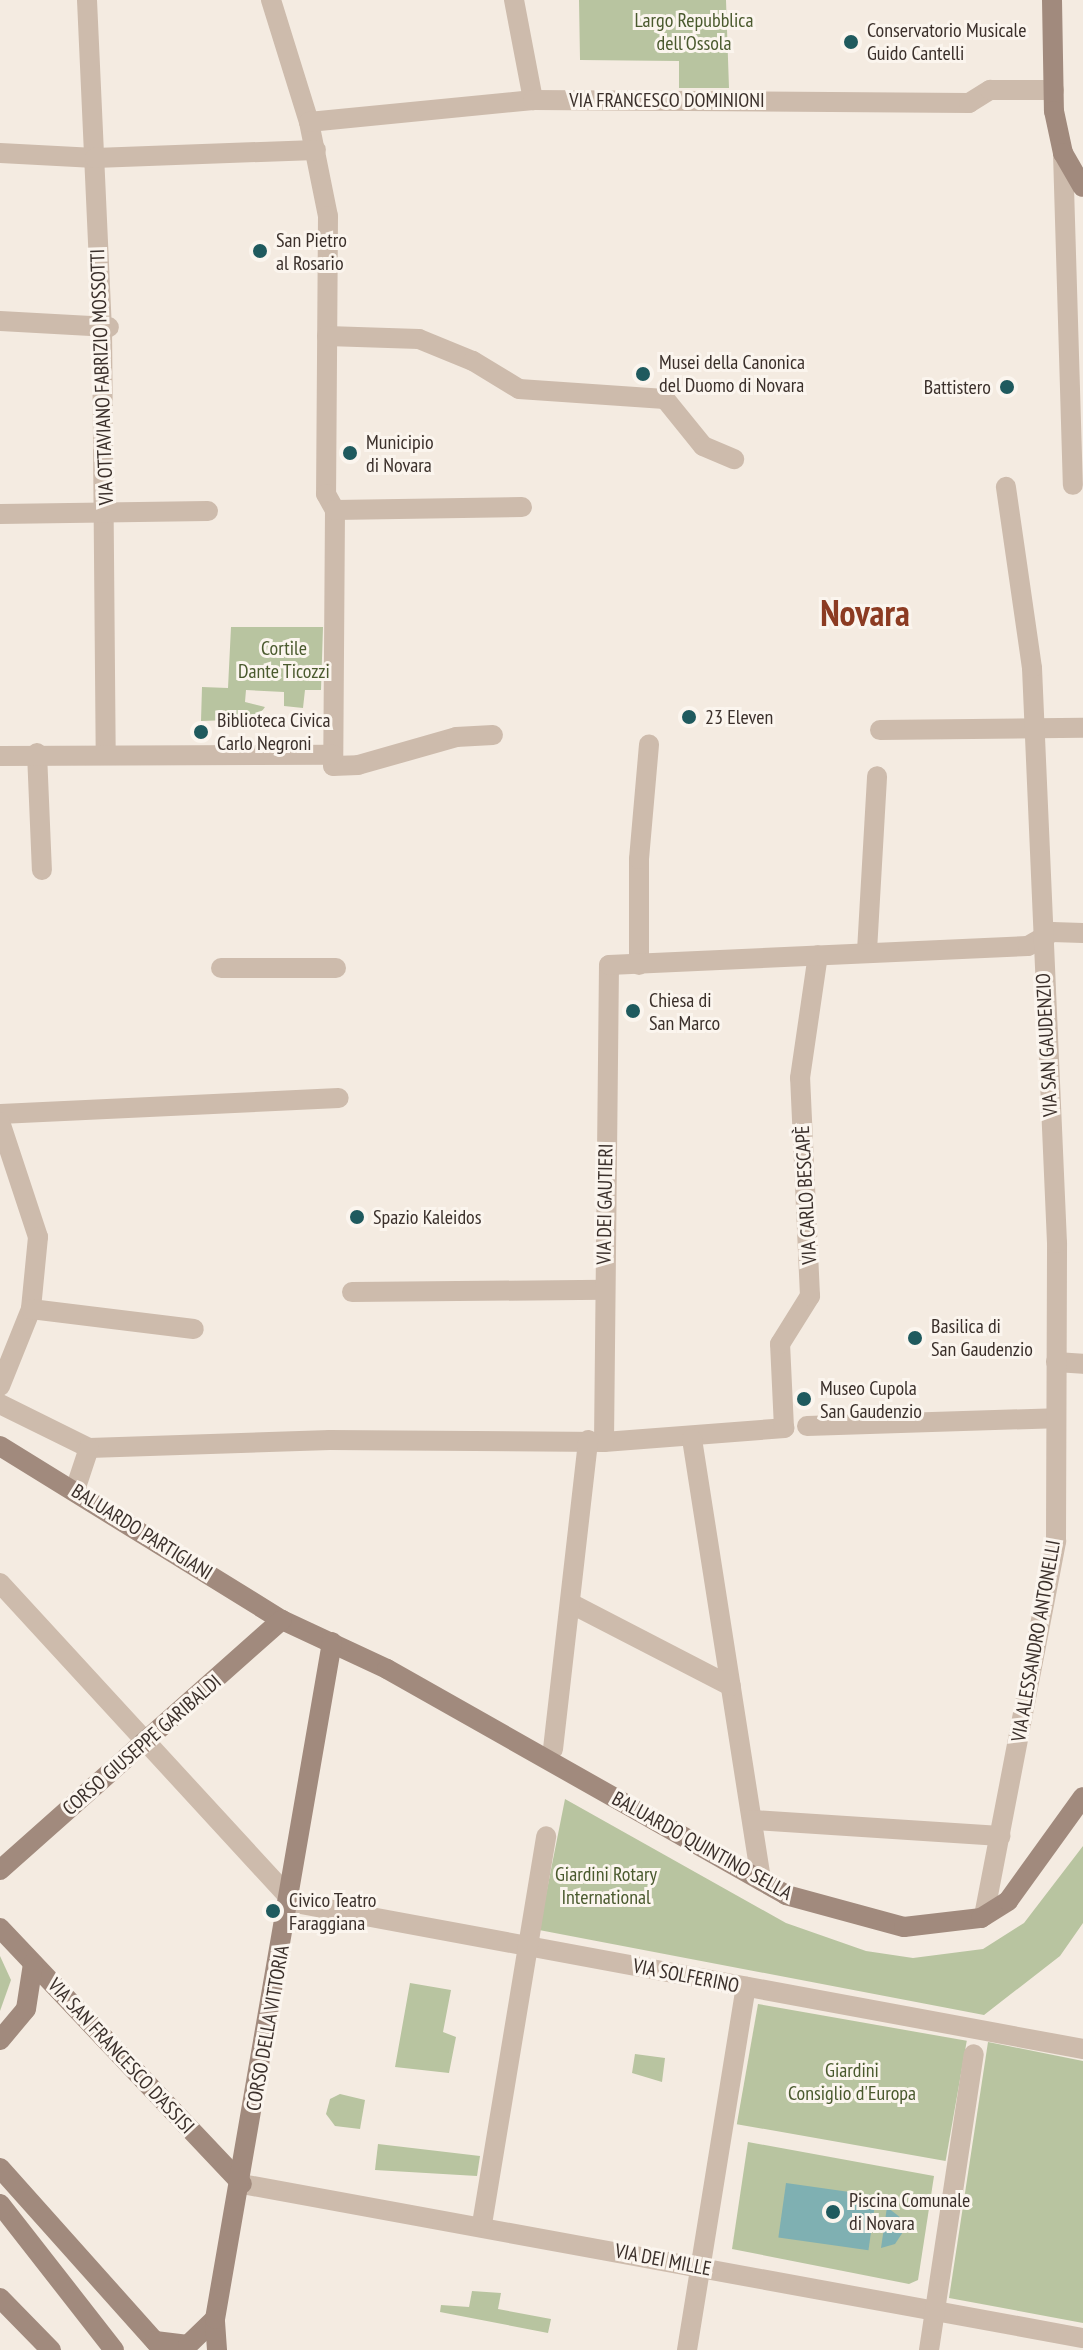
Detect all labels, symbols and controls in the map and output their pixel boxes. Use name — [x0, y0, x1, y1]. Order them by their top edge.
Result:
park label: Largo Repubblica dell'Ossola — [635, 9, 753, 56]
place label: Conservatorio Musicale Guido Cantelli — [867, 18, 1027, 65]
marker: Conservatorio Musicale Guido Cantelli — [842, 33, 860, 51]
street label: VIA FRANCESCO DOMINIONI — [569, 88, 765, 112]
place label: San Pietro al Rosario — [276, 228, 347, 275]
marker: San Pietro al Rosario — [251, 242, 269, 260]
street label: VIA OTTAVIANO FABRIZIO MOSSOTTI — [86, 248, 118, 506]
place label: Musei della Canonica del Duomo di Novara — [659, 350, 805, 397]
marker: Musei della Canonica del Duomo di Novara — [634, 365, 652, 383]
place label: Battistero — [924, 375, 991, 399]
marker: Battistero — [998, 378, 1016, 396]
place label: Municipio di Novara — [366, 430, 434, 477]
marker: Municipio di Novara — [341, 444, 359, 462]
district label: Novara — [820, 591, 910, 635]
park label: Cortile Dante Ticozzi — [238, 636, 330, 683]
place label: 23 Eleven — [705, 705, 773, 729]
place label: Biblioteca Civica Carlo Negroni — [217, 708, 331, 755]
marker: 23 Eleven — [680, 708, 698, 726]
marker: Biblioteca Civica Carlo Negroni — [192, 723, 210, 741]
street label: VIA SAN GAUDENZIO — [1031, 972, 1063, 1118]
place label: Chiesa di San Marco — [649, 988, 720, 1035]
marker: Chiesa di San Marco — [624, 1002, 642, 1020]
street label: VIA CARLO BESCAPÈ — [790, 1124, 822, 1266]
street label: VIA DEI GAUTIERI — [592, 1143, 618, 1265]
place label: Spazio Kaleidos — [373, 1205, 481, 1229]
marker: Spazio Kaleidos — [348, 1208, 366, 1226]
place label: Basilica di San Gaudenzio — [931, 1314, 1033, 1361]
marker: Basilica di San Gaudenzio — [906, 1329, 924, 1347]
place label: Museo Cupola San Gaudenzio — [820, 1376, 922, 1423]
marker: Museo Cupola San Gaudenzio — [795, 1390, 813, 1408]
street label: BALUARDO PARTIGIANI — [67, 1479, 217, 1585]
street label: VIA ALESSANDRO ANTONELLI — [1006, 1537, 1066, 1745]
street label: CORSO GIUSEPPE GARIBALDI — [58, 1670, 226, 1820]
street label: BALUARDO QUINTINO SELLA — [608, 1787, 796, 1905]
park label: Giardini Rotary International — [555, 1863, 657, 1910]
place label: Civico Teatro Faraggiana — [289, 1888, 377, 1935]
marker: Civico Teatro Faraggiana — [264, 1902, 282, 1920]
street label: CORSO DELLA VITTORIA — [242, 1943, 294, 2113]
street label: VIA SOLFERINO — [631, 1954, 741, 1998]
street label: VIA SAN FRANCESCO D'ASSISI — [43, 1973, 199, 2139]
park label: Giardini Consiglio d'Europa — [788, 2059, 916, 2106]
place label: Piscina Comunale di Novara — [849, 2188, 970, 2235]
marker: Piscina Comunale di Novara — [824, 2203, 842, 2221]
street label: VIA DEI MILLE — [613, 2239, 713, 2281]

